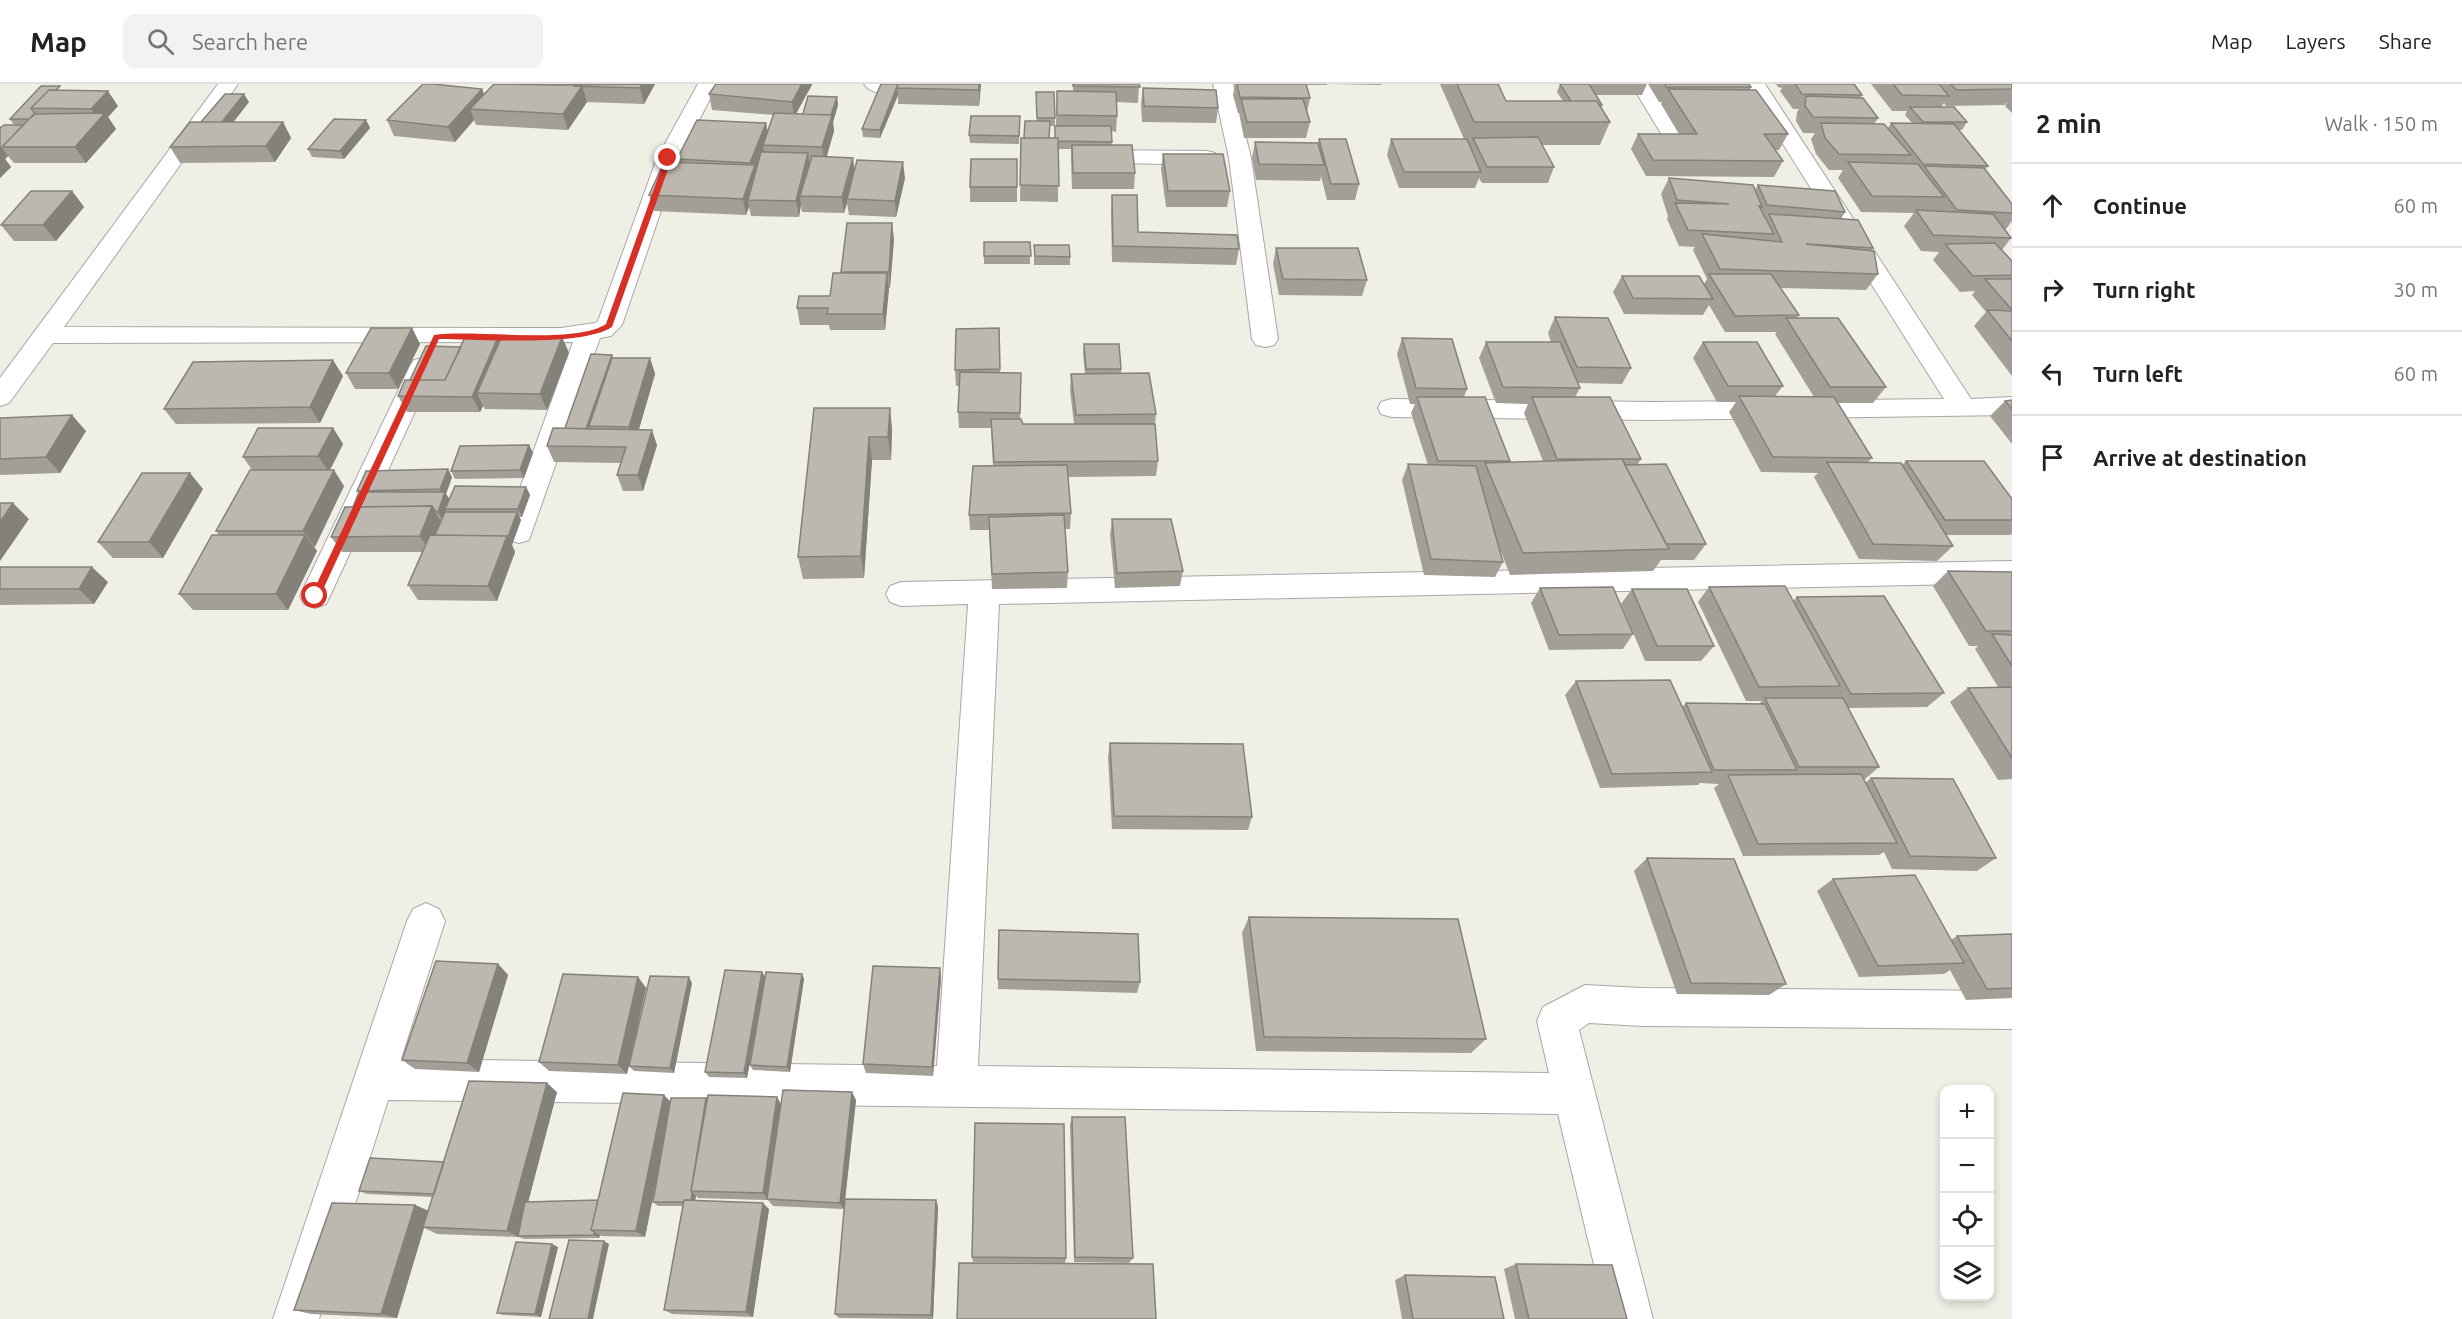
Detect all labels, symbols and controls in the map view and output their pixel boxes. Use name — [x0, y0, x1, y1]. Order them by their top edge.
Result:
search box — [123, 14, 543, 68]
icon: search — [144, 25, 177, 58]
text: Map — [30, 26, 87, 57]
text: Search here — [192, 29, 308, 54]
text: Map — [2211, 29, 2252, 53]
text: Layers — [2285, 29, 2346, 53]
text: Share — [2379, 29, 2432, 53]
text: 2 min — [2036, 109, 2102, 138]
text: Walk · 150 m — [2325, 112, 2438, 135]
route end — [654, 144, 680, 170]
icon: ahead — [2036, 189, 2069, 222]
text: Continue — [2093, 193, 2187, 218]
text: 60 m — [2394, 194, 2438, 217]
icon: right — [2036, 273, 2069, 306]
text: Turn right — [2093, 277, 2195, 302]
text: 30 m — [2394, 278, 2438, 301]
icon: left — [2036, 357, 2069, 390]
text: Turn left — [2093, 361, 2183, 386]
text: 60 m — [2394, 362, 2438, 385]
icon: arrive — [2036, 441, 2069, 474]
text: Arrive at destination — [2093, 445, 2307, 470]
route start — [301, 582, 327, 608]
map controls — [1940, 1085, 1994, 1301]
button: + — [1940, 1085, 1994, 1139]
button: − — [1940, 1139, 1994, 1193]
button: locate — [1940, 1193, 1994, 1247]
button: layers — [1940, 1247, 1994, 1301]

